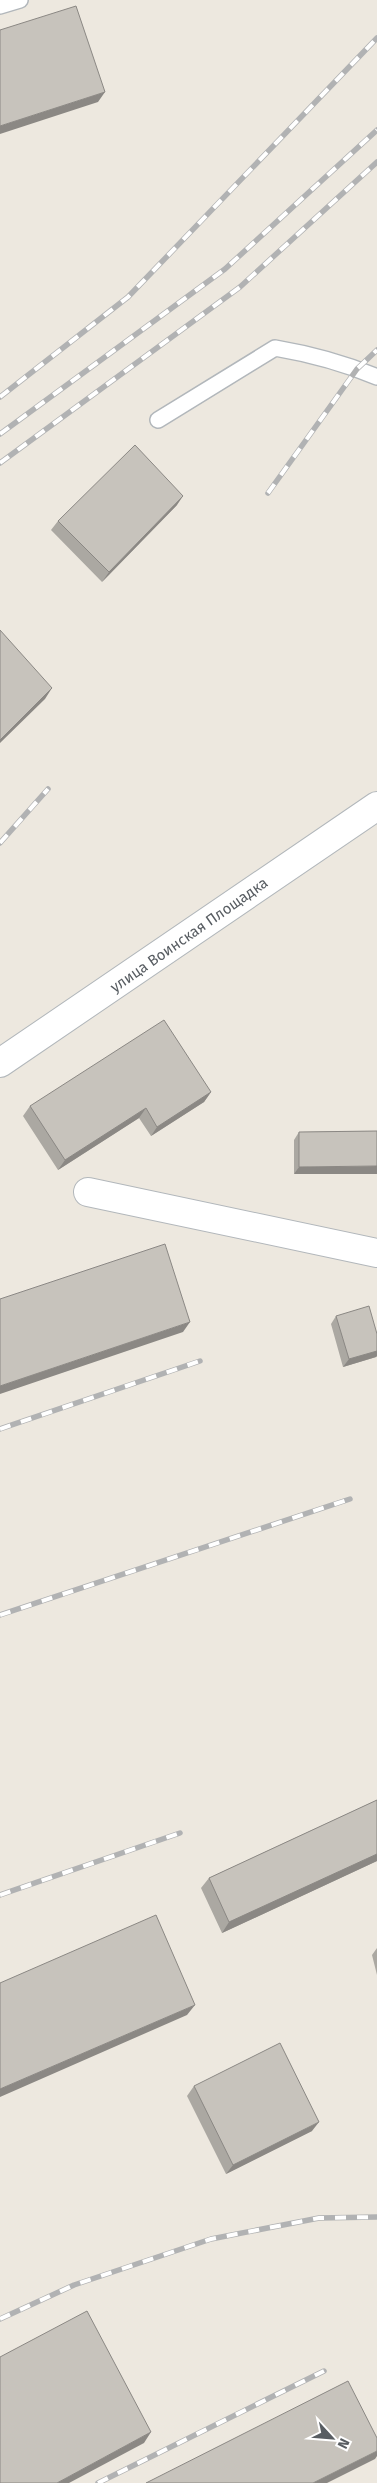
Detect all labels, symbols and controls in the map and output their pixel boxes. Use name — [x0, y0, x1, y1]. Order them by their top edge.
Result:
street label: улица Воинская Площадка — [107, 874, 271, 996]
north arrow — [307, 2413, 357, 2463]
text: N — [334, 2436, 353, 2451]

